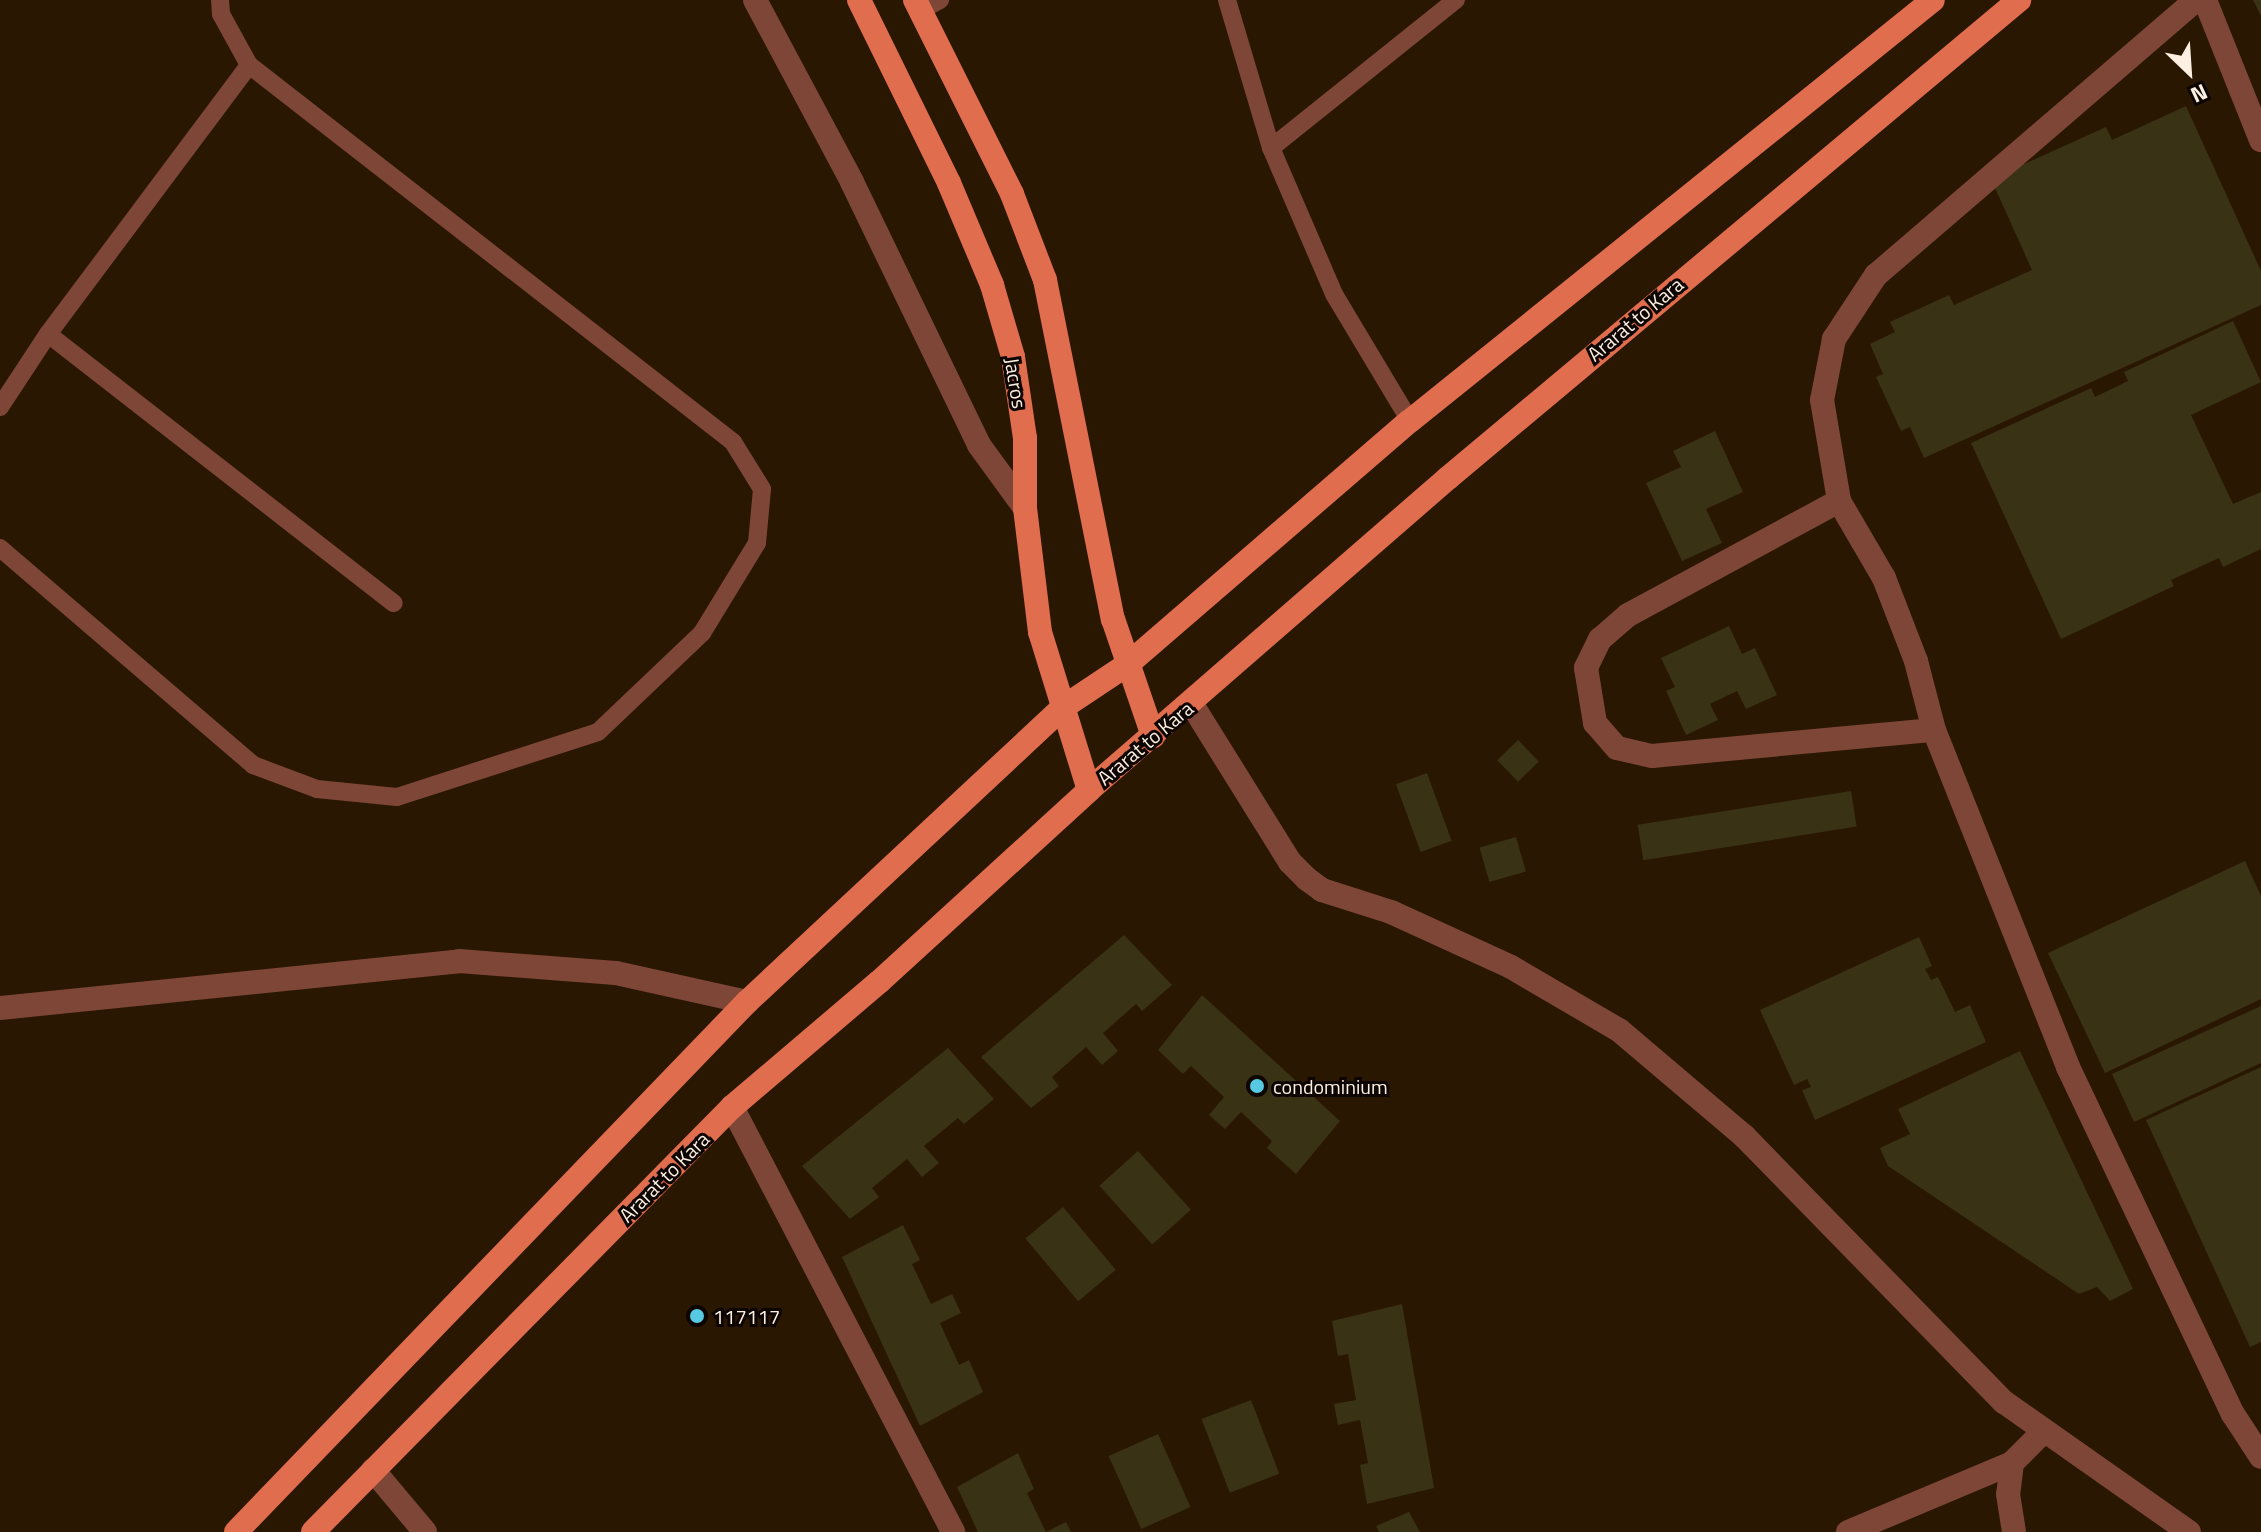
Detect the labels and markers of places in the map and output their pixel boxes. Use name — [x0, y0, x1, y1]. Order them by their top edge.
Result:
place label: condominium — [1273, 1074, 1388, 1098]
marker: condominium — [1248, 1077, 1266, 1095]
place label: 117117 — [713, 1304, 780, 1328]
marker: 117117 — [688, 1307, 706, 1325]

